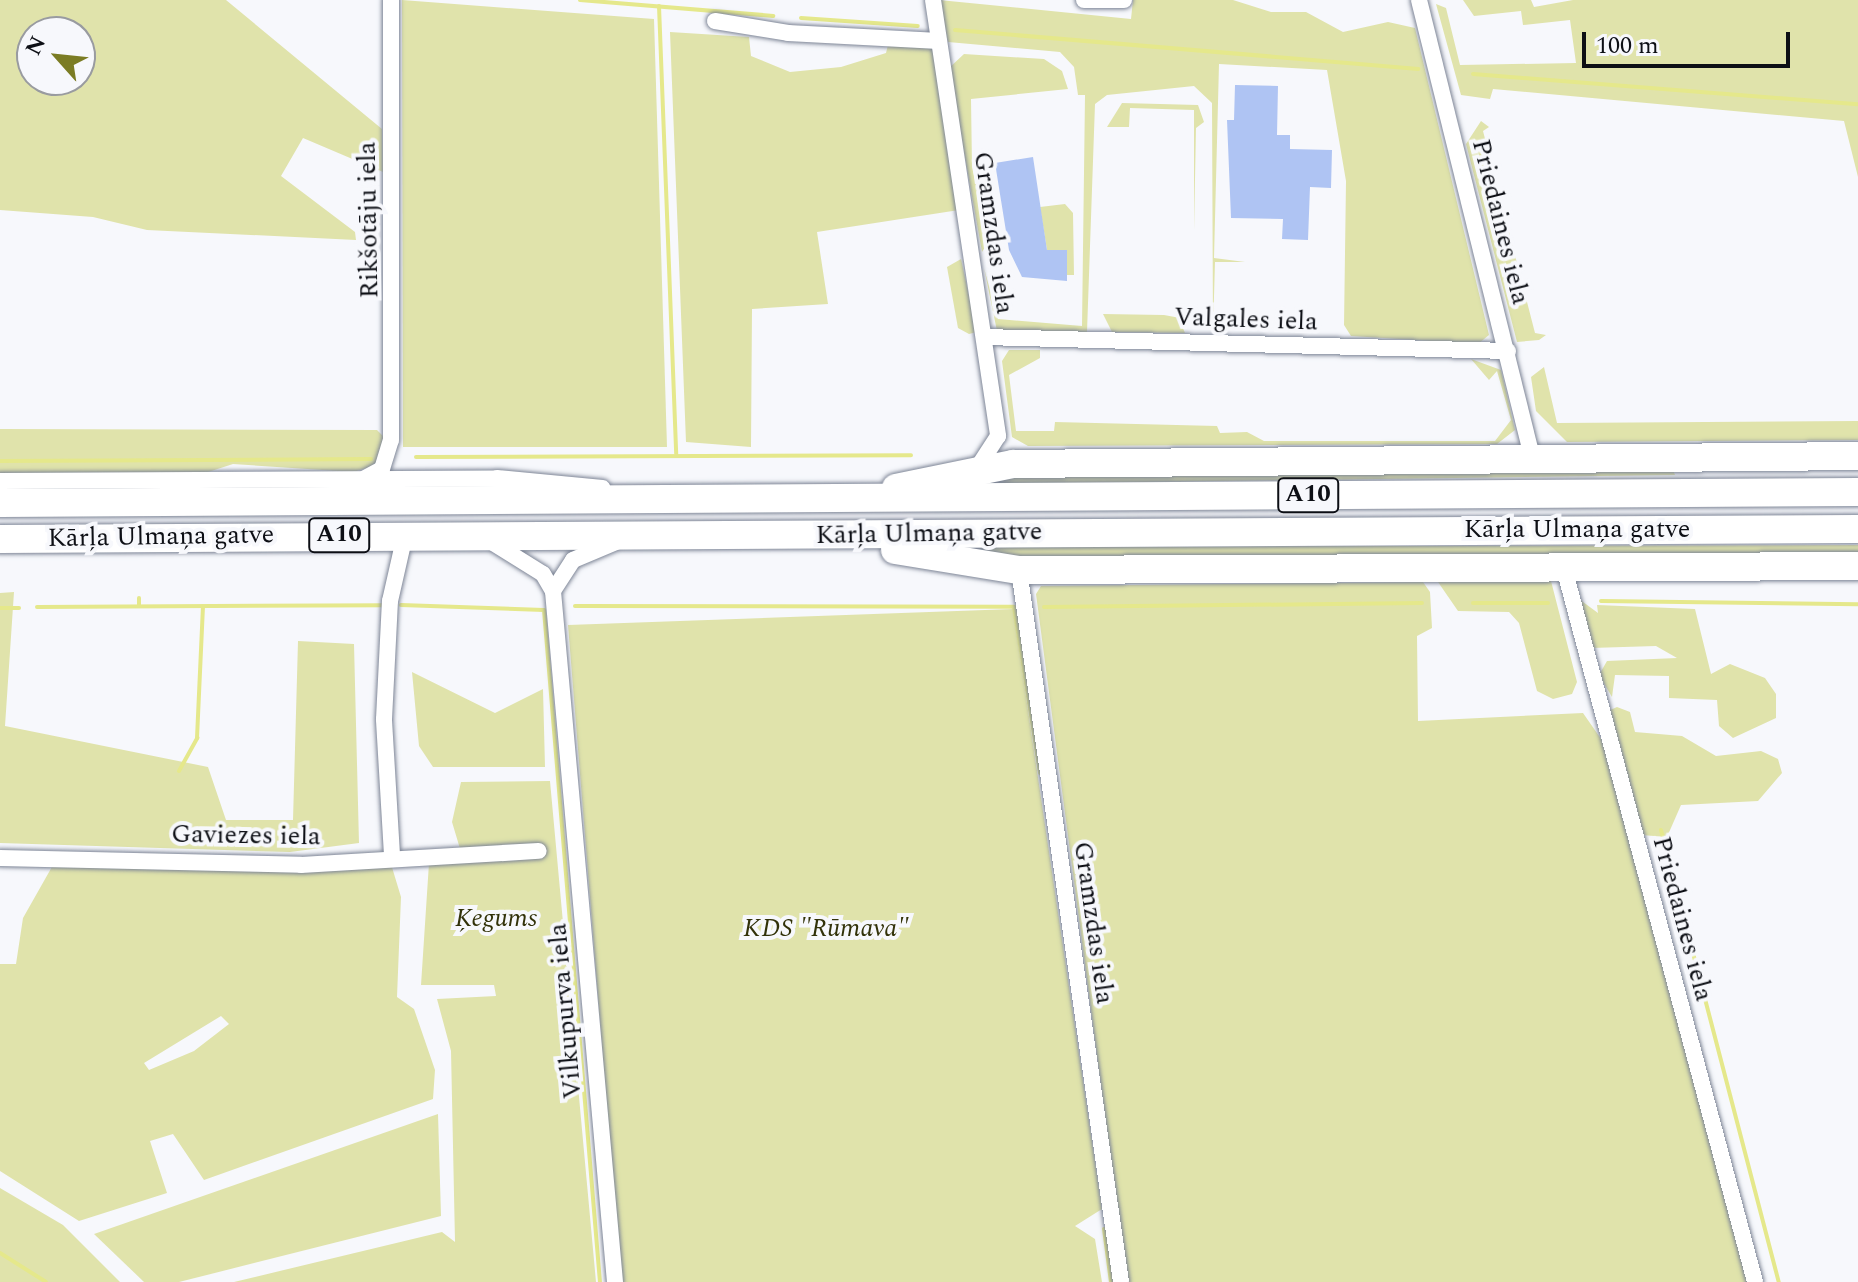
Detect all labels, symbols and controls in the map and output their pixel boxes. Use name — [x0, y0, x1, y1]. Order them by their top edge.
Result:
north arrow — [16, 16, 96, 96]
scale bar — [1586, 16, 1794, 66]
text: 100 m — [1596, 28, 1659, 64]
text: N — [17, 30, 55, 61]
street label: Priedaines iela — [1464, 136, 1536, 308]
street label: Rikšotāju iela — [352, 141, 386, 299]
street label: Gramzdas iela — [966, 150, 1020, 316]
street label: Valgales iela — [1174, 302, 1318, 338]
road number: A10 — [1276, 475, 1340, 515]
street label: Kārļa Ulmaņa gatve — [1464, 514, 1690, 546]
road number: A10 — [307, 515, 371, 555]
street label: Kārļa Ulmaņa gatve — [815, 516, 1043, 552]
street label: Kārļa Ulmaņa gatve — [47, 519, 275, 555]
street label: Gaviezes iela — [171, 819, 321, 853]
street label: Priedaines iela — [1645, 833, 1719, 1005]
street label: Gramzdas iela — [1066, 840, 1120, 1006]
park label: Ķegums — [455, 903, 537, 935]
park label: KDS "Rūmava" — [743, 913, 909, 945]
street label: Vilkupurva iela — [543, 922, 589, 1100]

